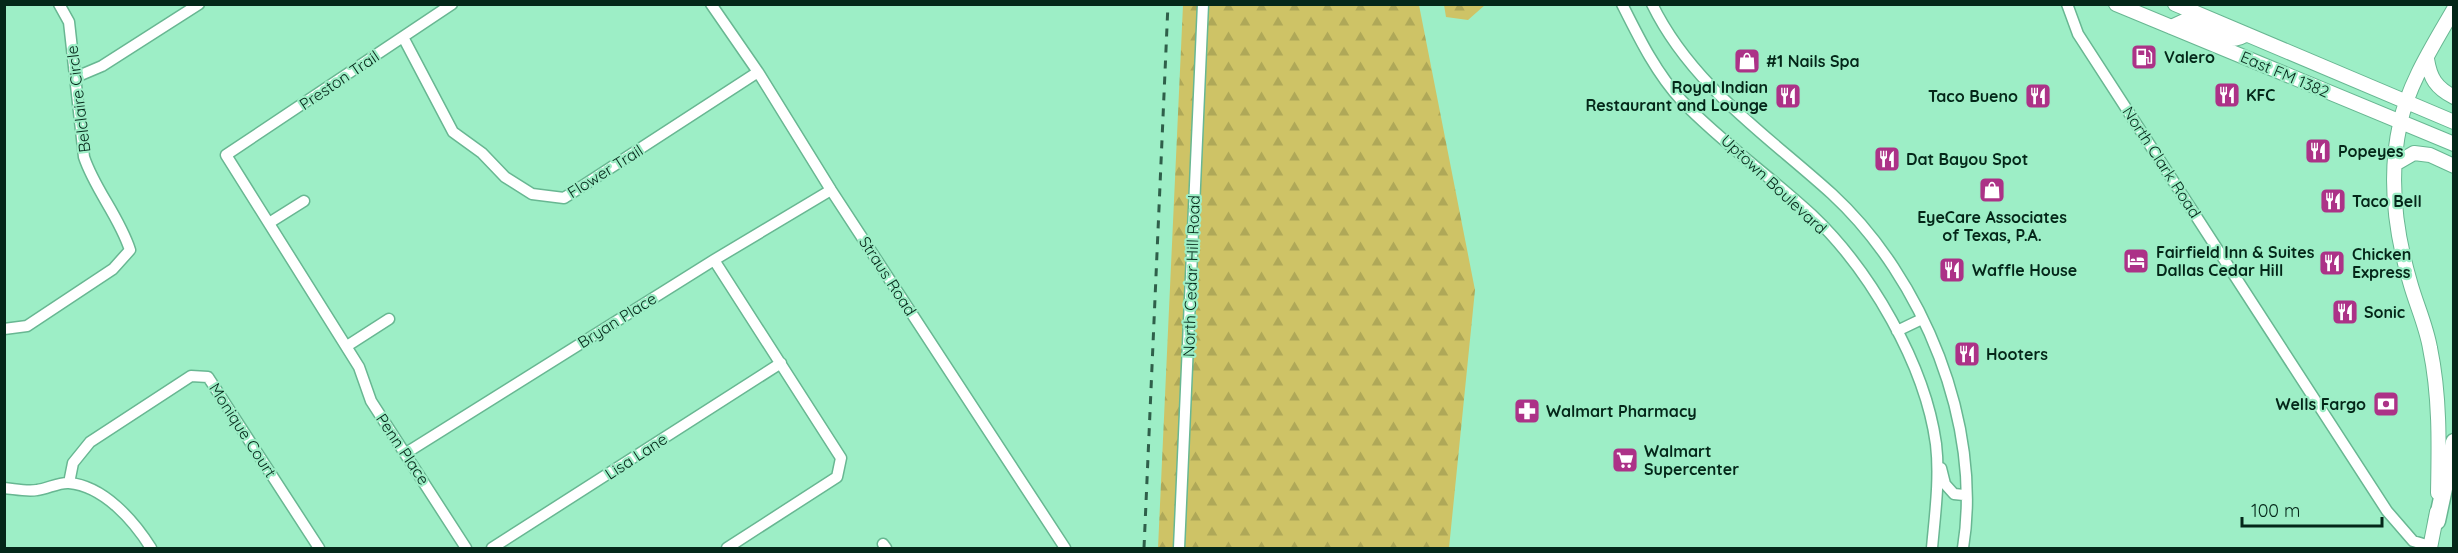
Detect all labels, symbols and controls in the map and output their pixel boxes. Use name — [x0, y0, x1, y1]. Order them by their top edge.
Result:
fuel station icon: Valero — [2129, 42, 2159, 72]
street label: Belclaire Circle — [62, 44, 94, 154]
street label: Preston Trail — [295, 46, 383, 114]
shop icon: #1 Nails Spa — [1732, 46, 1762, 76]
street label: East FM 1382 — [2238, 46, 2333, 102]
place label: Valero — [2164, 47, 2215, 67]
place label: #1 Nails Spa — [1766, 51, 1860, 71]
place label: Royal Indian Restaurant and Lounge — [1585, 77, 1768, 115]
restaurant icon: KFC — [2212, 80, 2242, 110]
restaurant icon: Royal Indian Restaurant and Lounge — [1773, 81, 1803, 111]
restaurant icon: Taco Bueno — [2023, 81, 2053, 111]
place label: KFC — [2246, 85, 2275, 105]
place label: Taco Bueno — [1928, 86, 2018, 106]
street label: North Clark Road — [2118, 102, 2206, 222]
street label: Uptown Boulevard — [1717, 130, 1831, 238]
restaurant icon: Popeyes — [2303, 136, 2333, 166]
street label: Flower Trail — [564, 140, 646, 202]
place label: Popeyes — [2338, 141, 2404, 161]
restaurant icon: Dat Bayou Spot — [1872, 144, 1902, 174]
place label: Dat Bayou Spot — [1906, 149, 2028, 169]
shop icon: EyeCare Associates of Texas, P.A. — [1977, 175, 2007, 205]
restaurant icon: Taco Bell — [2318, 186, 2348, 216]
place label: Taco Bell — [2352, 191, 2422, 211]
street label: North Cedar Hill Road — [1178, 195, 1204, 357]
place label: EyeCare Associates of Texas, P.A. — [1917, 207, 2067, 245]
street label: Straus Road — [855, 233, 921, 319]
place label: Fairfield Inn & Suites Dallas Cedar Hill — [2156, 242, 2315, 280]
place label: Chicken Express — [2352, 244, 2411, 282]
hotel icon: Fairfield Inn & Suites Dallas Cedar Hill — [2121, 246, 2151, 276]
restaurant icon: Chicken Express — [2317, 248, 2347, 278]
restaurant icon: Waffle House — [1937, 255, 1967, 285]
place label: Waffle House — [1972, 260, 2077, 280]
street label: Bryan Place — [574, 288, 660, 352]
restaurant icon: Sonic — [2330, 297, 2360, 327]
place label: Sonic — [2364, 302, 2405, 322]
restaurant icon: Hooters — [1952, 339, 1982, 369]
place label: Hooters — [1986, 344, 2048, 364]
street label: Monique Court — [205, 379, 281, 481]
bank icon: Wells Fargo — [2371, 389, 2401, 419]
place label: Wells Fargo — [2276, 394, 2366, 414]
pharmacy icon: Walmart Pharmacy — [1512, 396, 1542, 426]
place label: Walmart Pharmacy — [1546, 401, 1697, 421]
street label: Penn Place — [372, 410, 434, 488]
street label: Lisa Lane — [601, 429, 671, 483]
place label: Walmart Supercenter — [1644, 441, 1739, 479]
supermarket icon: Walmart Supercenter — [1610, 445, 1640, 475]
scale bar — [2242, 490, 2382, 528]
text: 100 m — [2251, 499, 2300, 522]

